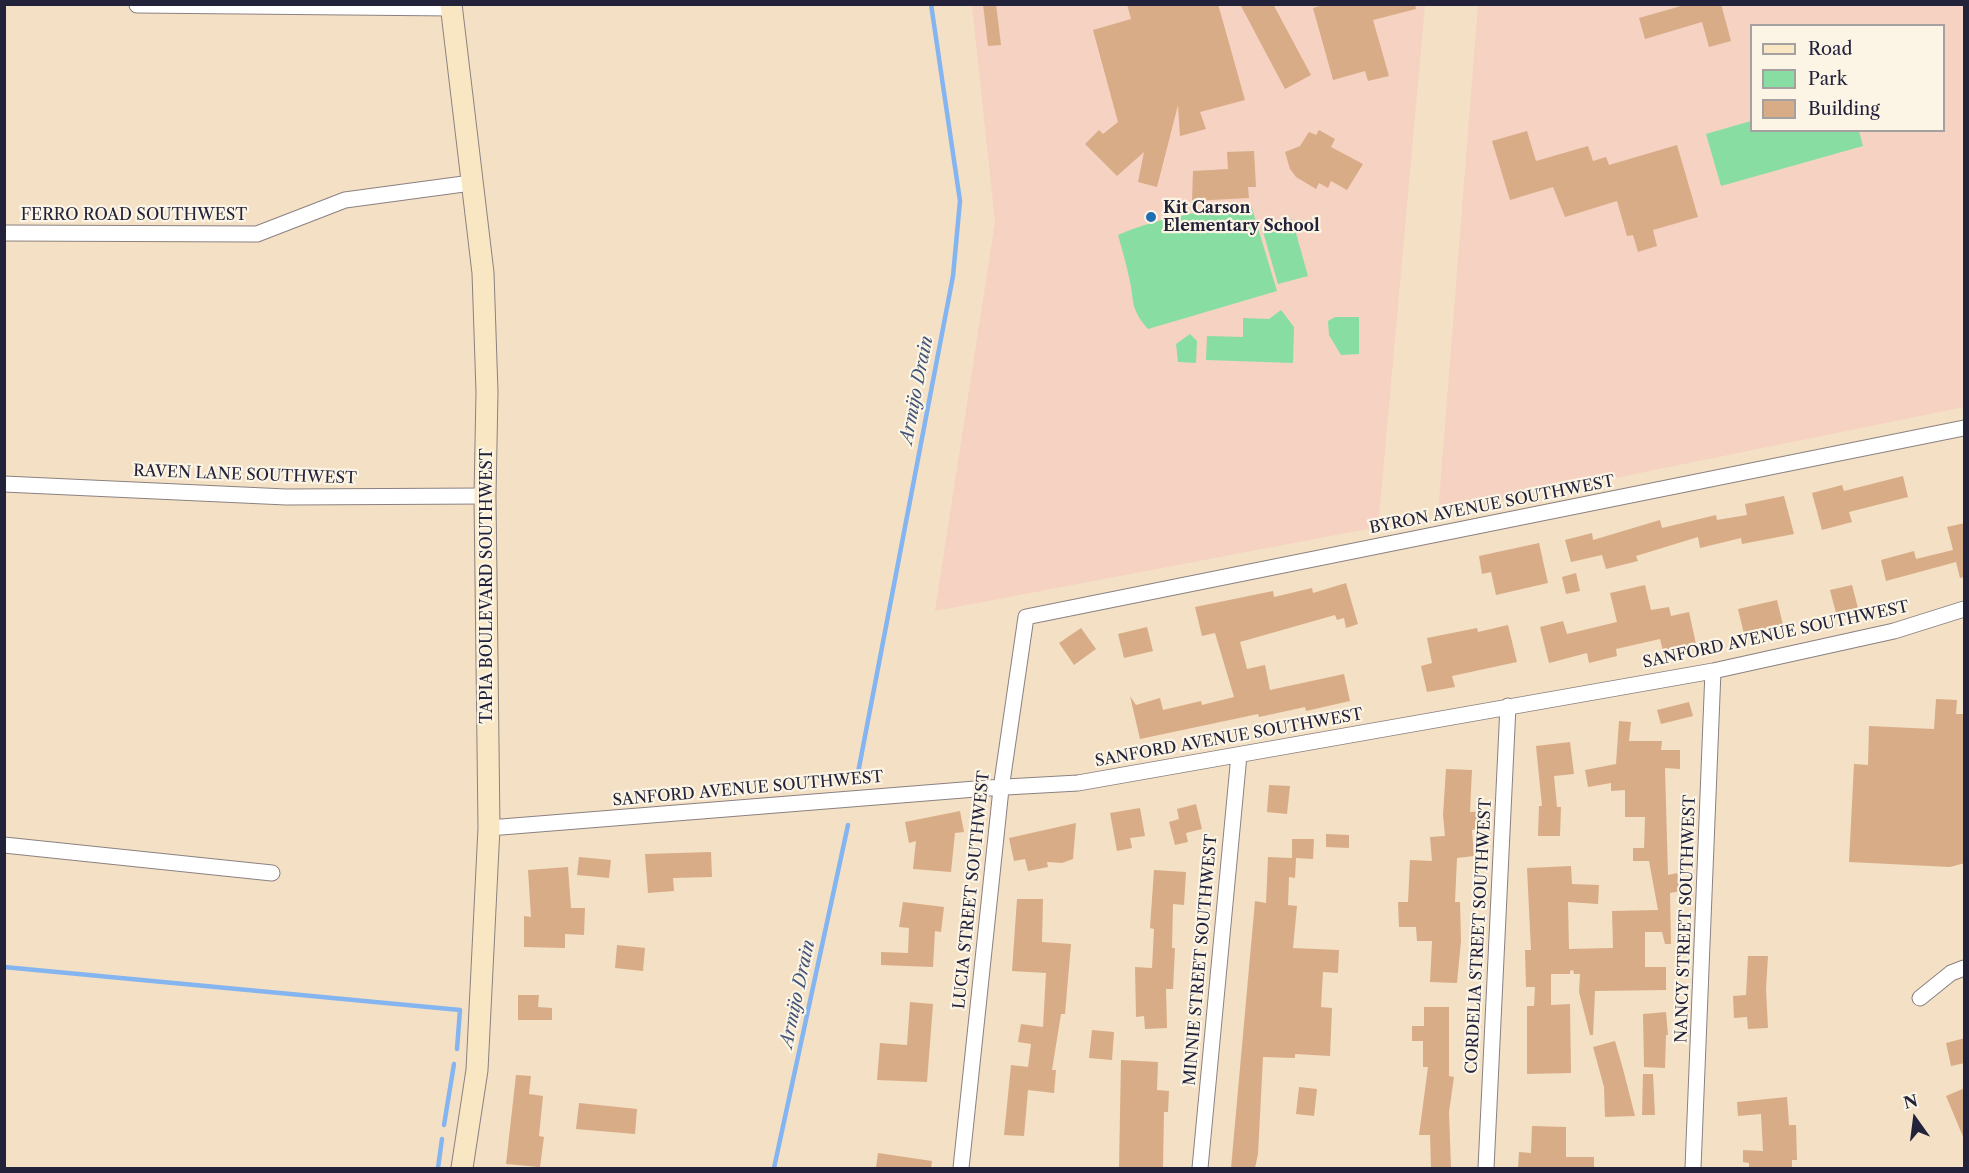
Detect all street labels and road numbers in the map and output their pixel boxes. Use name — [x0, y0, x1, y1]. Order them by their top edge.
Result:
street label: FERRO ROAD SOUTHWEST — [21, 205, 247, 225]
street label: TAPIA BOULEVARD SOUTHWEST — [477, 448, 497, 724]
street label: RAVEN LANE SOUTHWEST — [133, 461, 357, 489]
street label: BYRON AVENUE SOUTHWEST — [1368, 472, 1616, 538]
street label: SANFORD AVENUE SOUTHWEST — [1641, 597, 1911, 673]
street label: SANFORD AVENUE SOUTHWEST — [1094, 705, 1364, 771]
street label: SANFORD AVENUE SOUTHWEST — [612, 768, 884, 810]
street label: LUCIA STREET SOUTHWEST — [950, 770, 994, 1010]
street label: NANCY STREET SOUTHWEST — [1672, 795, 1700, 1043]
street label: CORDELIA STREET SOUTHWEST — [1462, 798, 1496, 1074]
street label: MINNIE STREET SOUTHWEST — [1180, 833, 1222, 1087]

